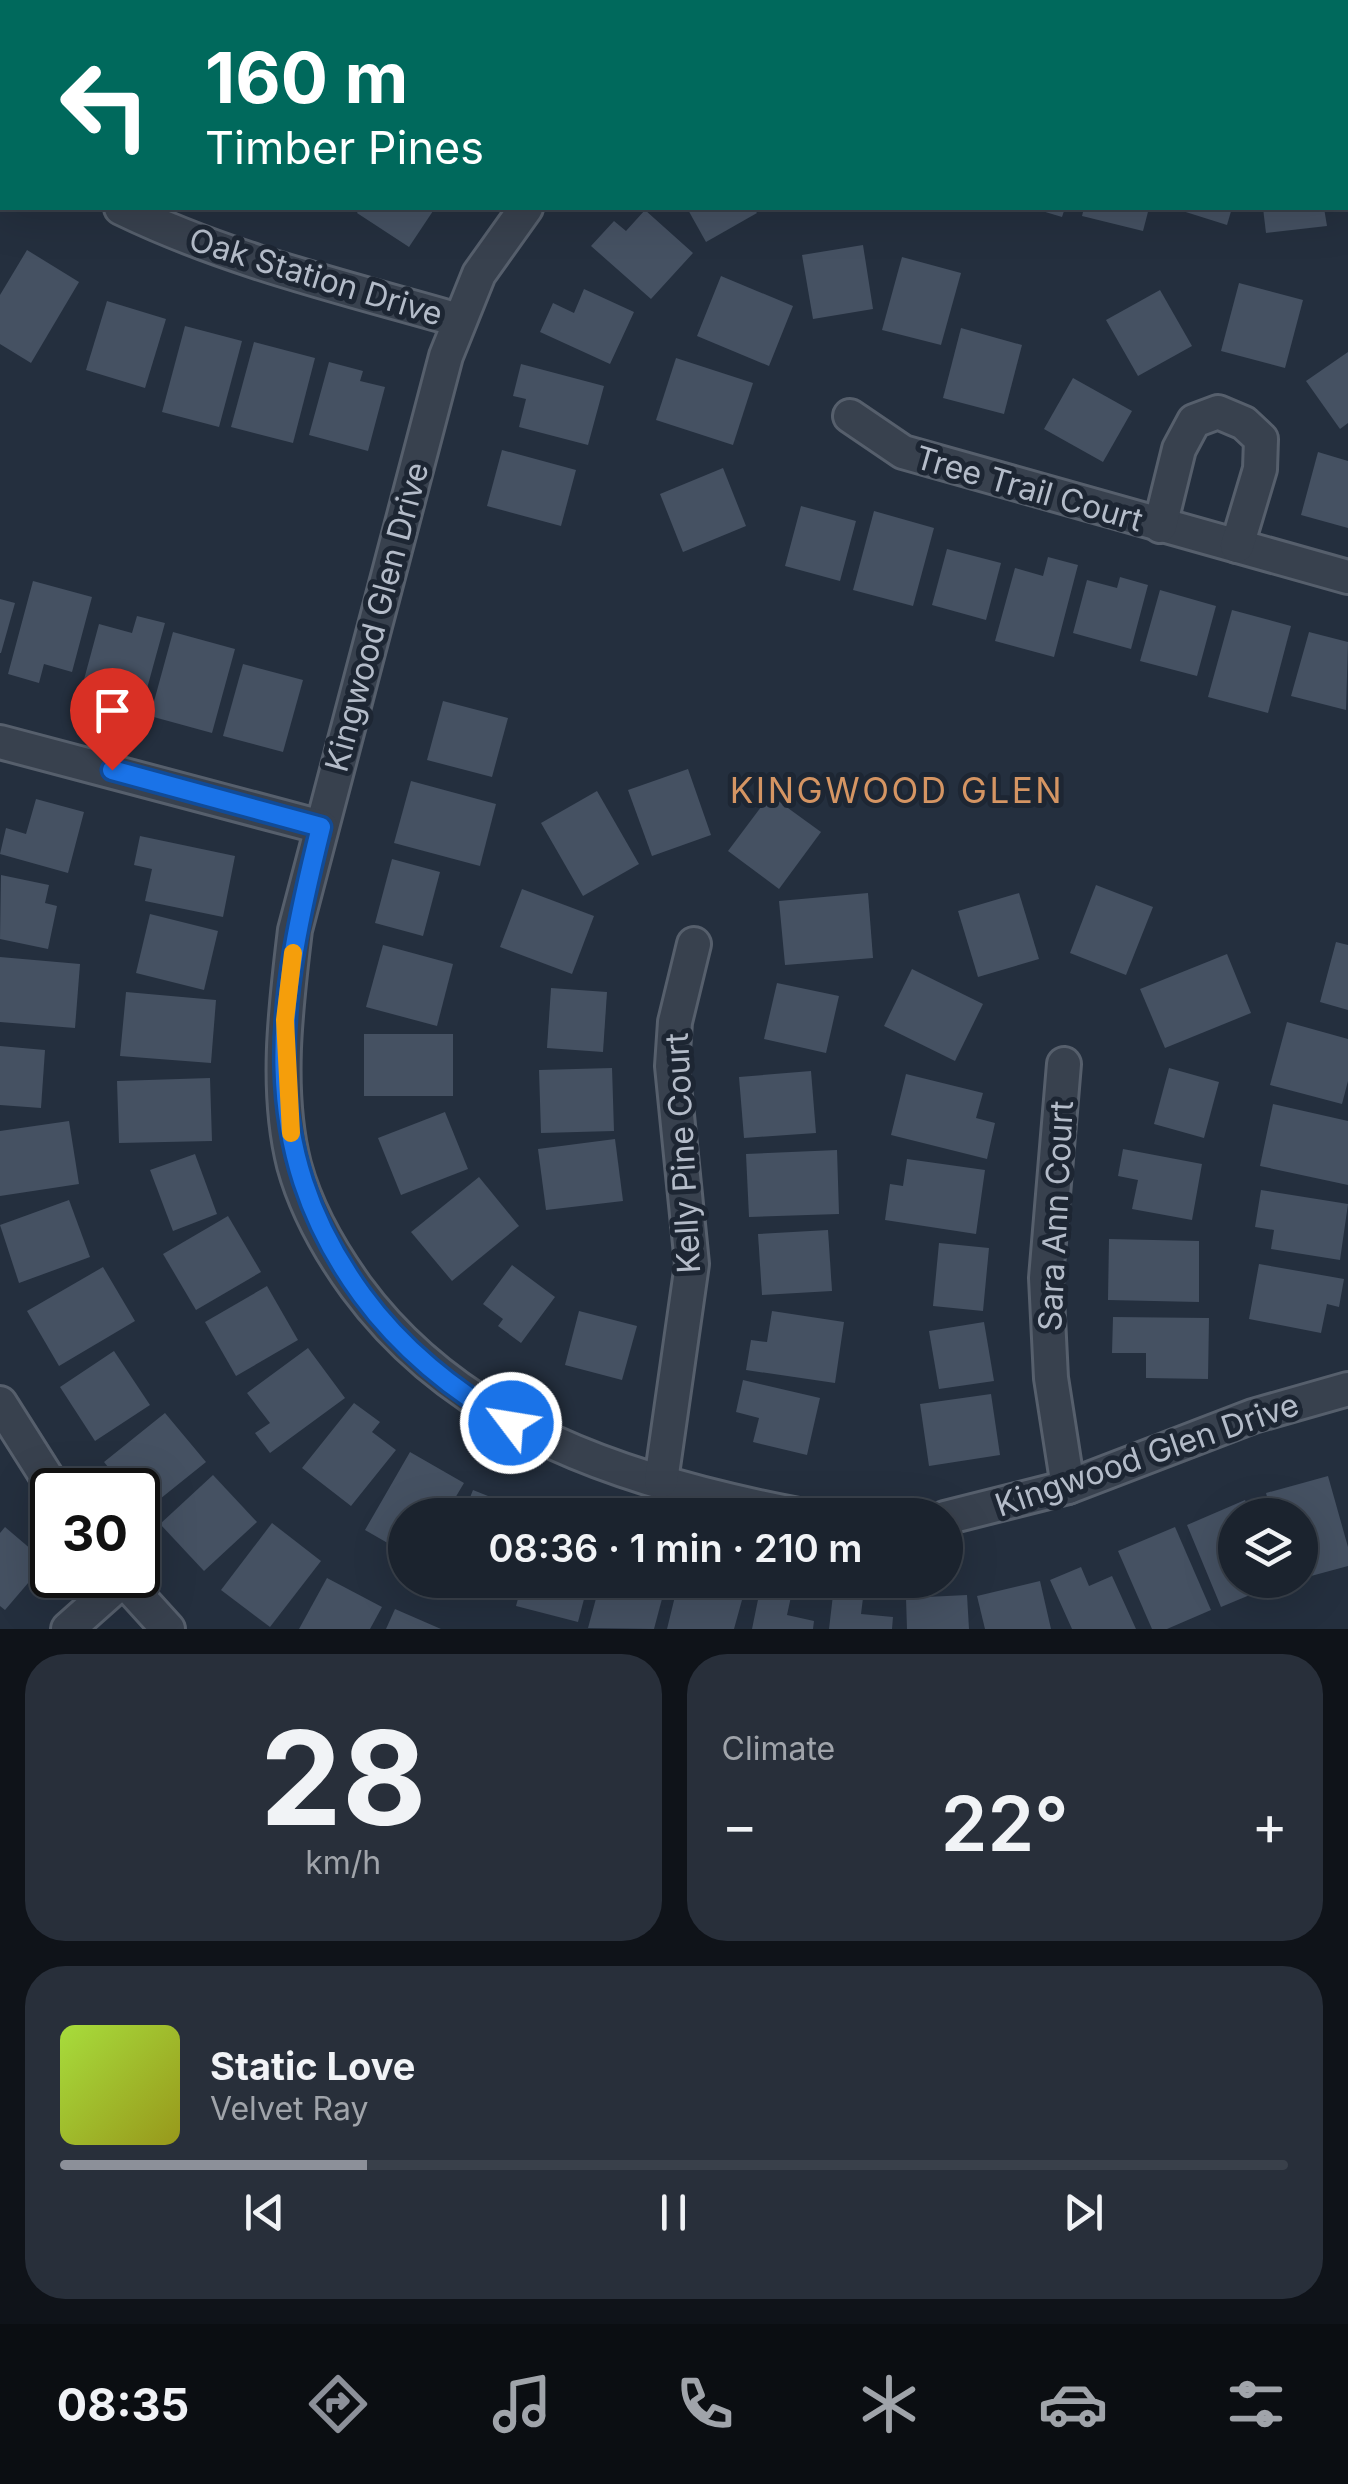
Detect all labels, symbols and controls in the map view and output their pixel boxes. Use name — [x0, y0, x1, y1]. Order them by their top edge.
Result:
text: 160 m — [205, 35, 408, 120]
icon: left — [40, 40, 170, 170]
text: Timber Pines — [205, 120, 484, 175]
street label: Oak Station Drive — [185, 219, 448, 334]
street label: Tree Trail Court — [911, 437, 1147, 540]
street label: Kingwood Glen Drive — [316, 458, 437, 776]
pin — [70, 668, 155, 771]
icon: arrive — [85, 683, 140, 738]
district label: KINGWOOD GLEN — [730, 769, 1064, 811]
street label: Kelly Pine Court — [657, 1032, 708, 1274]
street label: Sara Ann Court — [1030, 1100, 1081, 1332]
position arrow — [459, 1371, 563, 1475]
street label: Kingwood Glen Drive — [990, 1384, 1304, 1525]
speed limit sign: 30 — [30, 1468, 160, 1598]
map controls — [1218, 1498, 1318, 1598]
button: layers — [1218, 1498, 1318, 1598]
text: 08:36 · 1 min · 210 m — [488, 1525, 863, 1571]
text: 28 — [260, 1699, 427, 1856]
text: Climate — [722, 1729, 835, 1768]
text: 22° — [941, 1778, 1069, 1869]
text: − — [722, 1792, 758, 1858]
text: + — [1252, 1792, 1288, 1858]
text: km/h — [305, 1843, 381, 1882]
text: Static Love — [210, 2043, 415, 2089]
text: Velvet Ray — [210, 2089, 368, 2128]
icon: previous — [237, 2185, 292, 2240]
icon: pause — [646, 2185, 701, 2240]
icon: next — [1056, 2185, 1111, 2240]
icon: directions — [303, 2369, 373, 2439]
icon: music — [487, 2369, 557, 2439]
icon: phone — [670, 2369, 740, 2439]
icon: climate — [854, 2369, 924, 2439]
icon: car — [1038, 2369, 1108, 2439]
icon: filters — [1221, 2369, 1291, 2439]
text: 08:35 — [57, 2377, 189, 2432]

